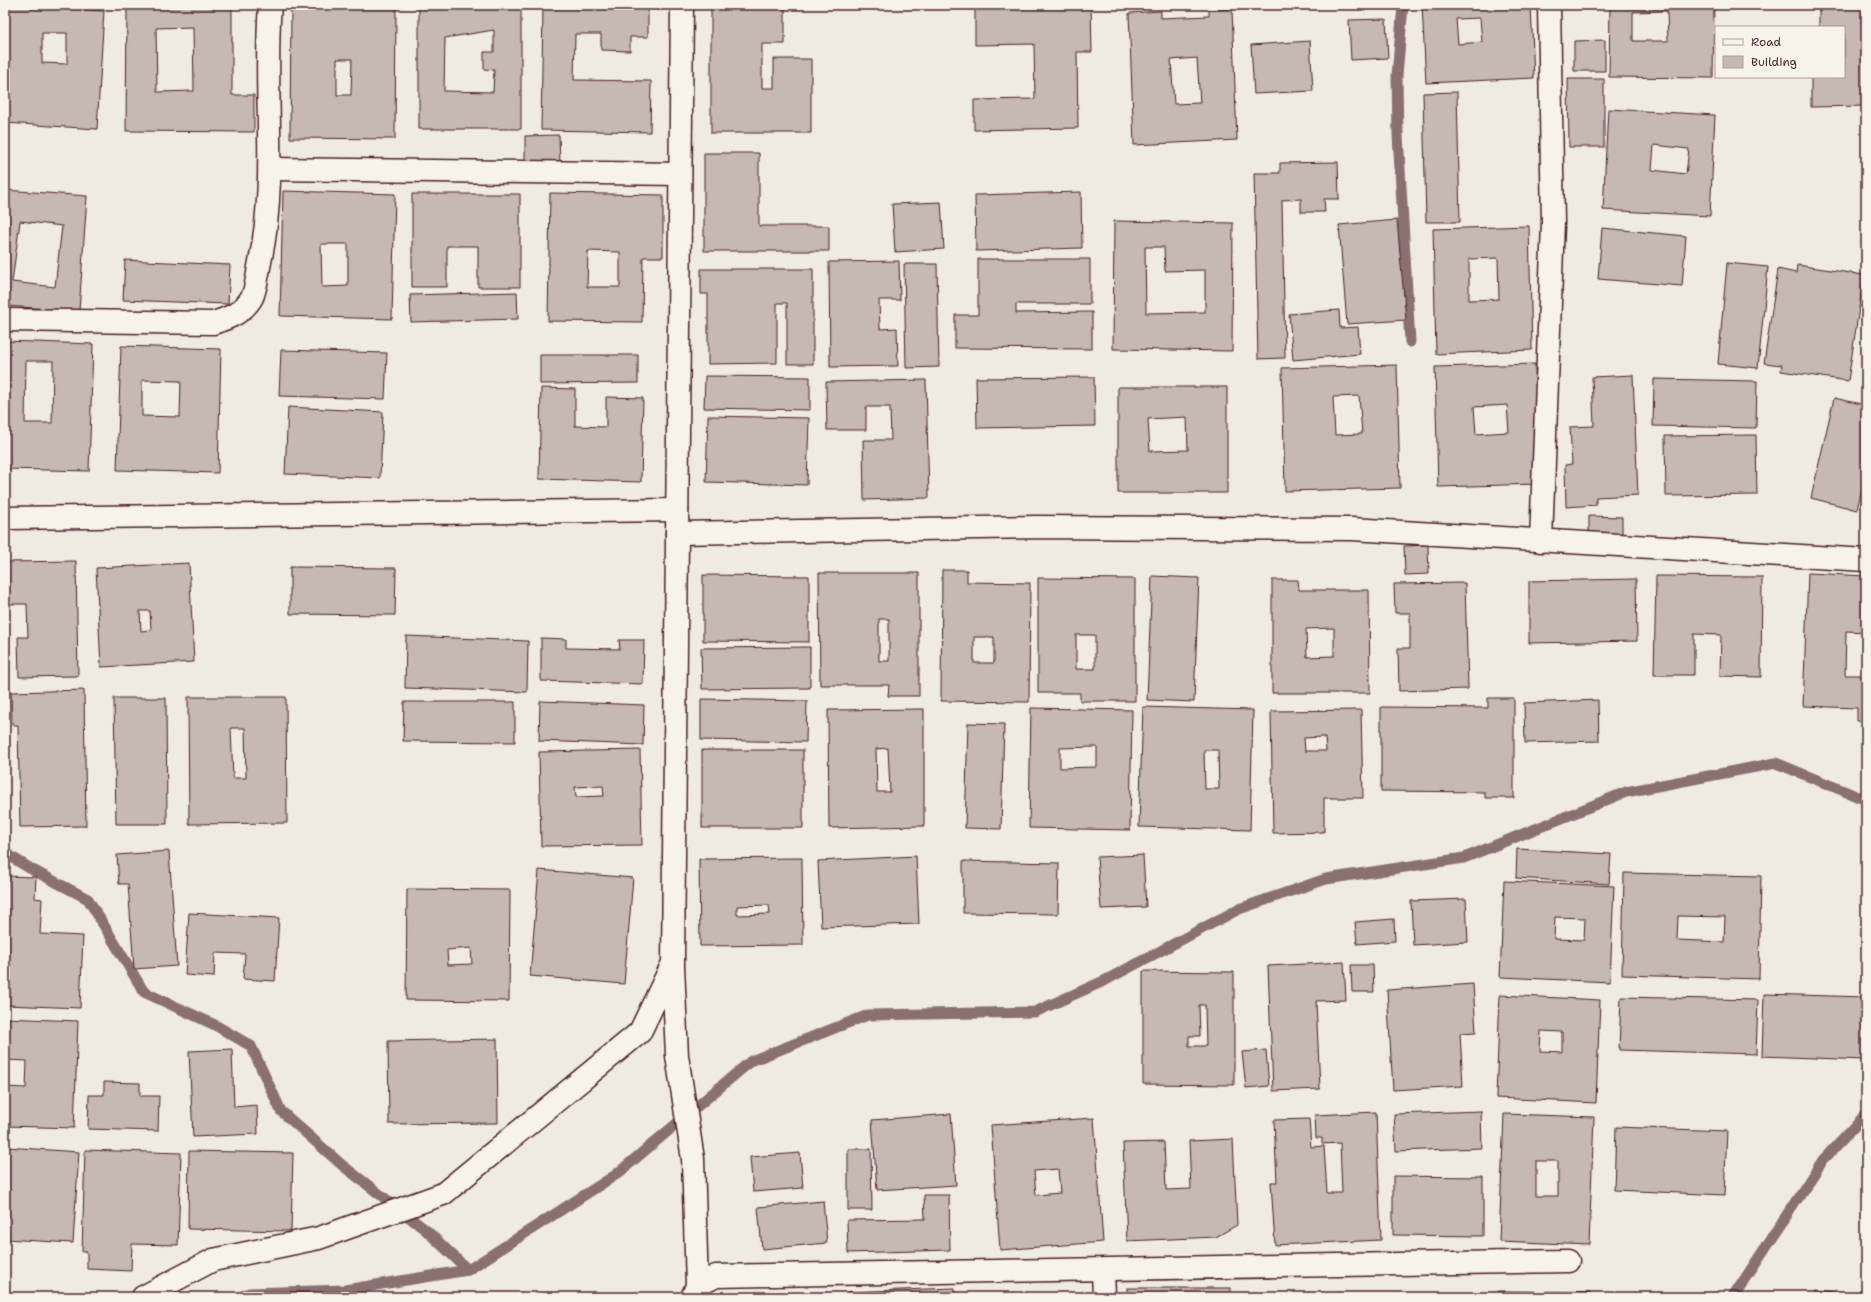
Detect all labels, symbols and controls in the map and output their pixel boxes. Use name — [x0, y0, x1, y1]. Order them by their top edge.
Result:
legend — [1715, 26, 1845, 78]
text: Road — [1751, 34, 1782, 50]
text: Building — [1751, 54, 1797, 70]

